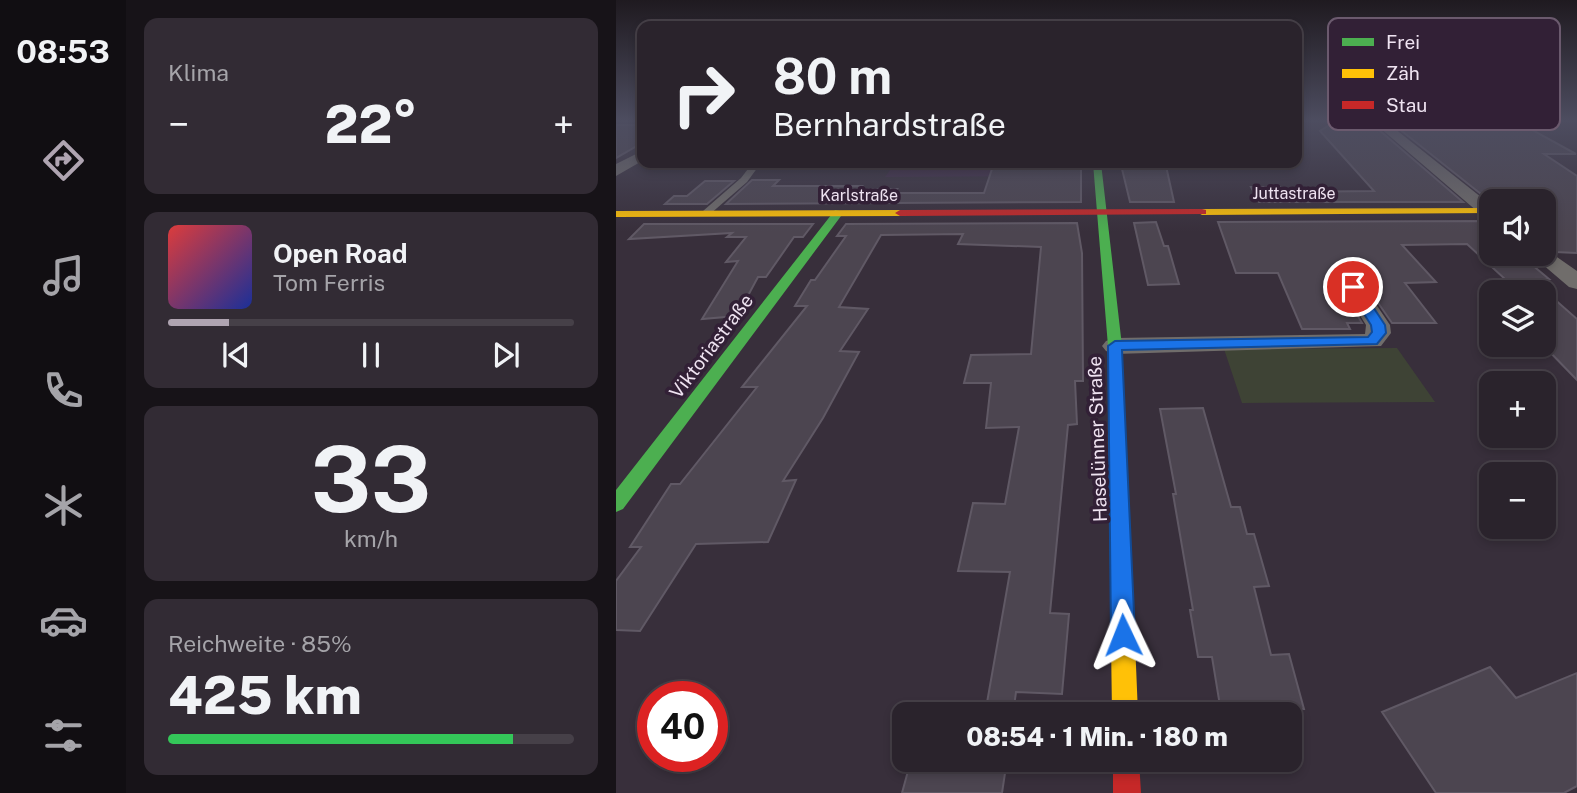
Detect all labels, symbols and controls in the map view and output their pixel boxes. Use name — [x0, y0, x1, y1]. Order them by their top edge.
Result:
legend — [1328, 18, 1560, 130]
text: Frei — [1386, 31, 1420, 53]
text: 08:53 — [16, 33, 110, 70]
text: 80 m — [773, 47, 892, 105]
icon: right — [658, 49, 749, 140]
text: Klima — [168, 59, 229, 86]
text: Zäh — [1386, 62, 1420, 84]
text: 22° — [325, 94, 417, 155]
text: Stau — [1386, 94, 1427, 116]
text: − — [168, 102, 189, 147]
text: + — [553, 102, 574, 147]
text: Bernhardstraße — [773, 106, 1006, 143]
icon: directions — [39, 136, 88, 185]
street label: Juttastraße — [1252, 184, 1336, 203]
street label: Karlstraße — [820, 186, 898, 205]
map controls — [1479, 189, 1556, 539]
button: sound — [1479, 189, 1556, 266]
text: Open Road — [273, 238, 408, 269]
icon: music — [39, 251, 88, 300]
pin — [1323, 257, 1383, 317]
icon: arrive — [1334, 268, 1372, 306]
text: Tom Ferris — [273, 269, 385, 296]
button: layers — [1479, 280, 1556, 357]
street label: Viktoriastraße — [665, 290, 757, 402]
icon: previous — [217, 336, 255, 374]
icon: pause — [352, 336, 390, 374]
icon: next — [487, 336, 525, 374]
street label: Haselünner Straße — [1083, 356, 1111, 522]
icon: phone — [39, 366, 88, 415]
button: + — [1479, 371, 1556, 448]
text: 33 — [311, 426, 431, 532]
button: − — [1479, 462, 1556, 539]
icon: climate — [39, 481, 88, 530]
text: km/h — [344, 525, 398, 552]
icon: car — [39, 596, 88, 645]
position arrow — [1086, 598, 1160, 672]
text: Reichweite · 85% — [168, 630, 352, 657]
text: 425 km — [168, 665, 362, 726]
speed limit sign: 40 — [637, 681, 728, 772]
icon: filters — [39, 711, 88, 760]
text: 08:54 · 1 Min. · 180 m — [966, 721, 1228, 752]

